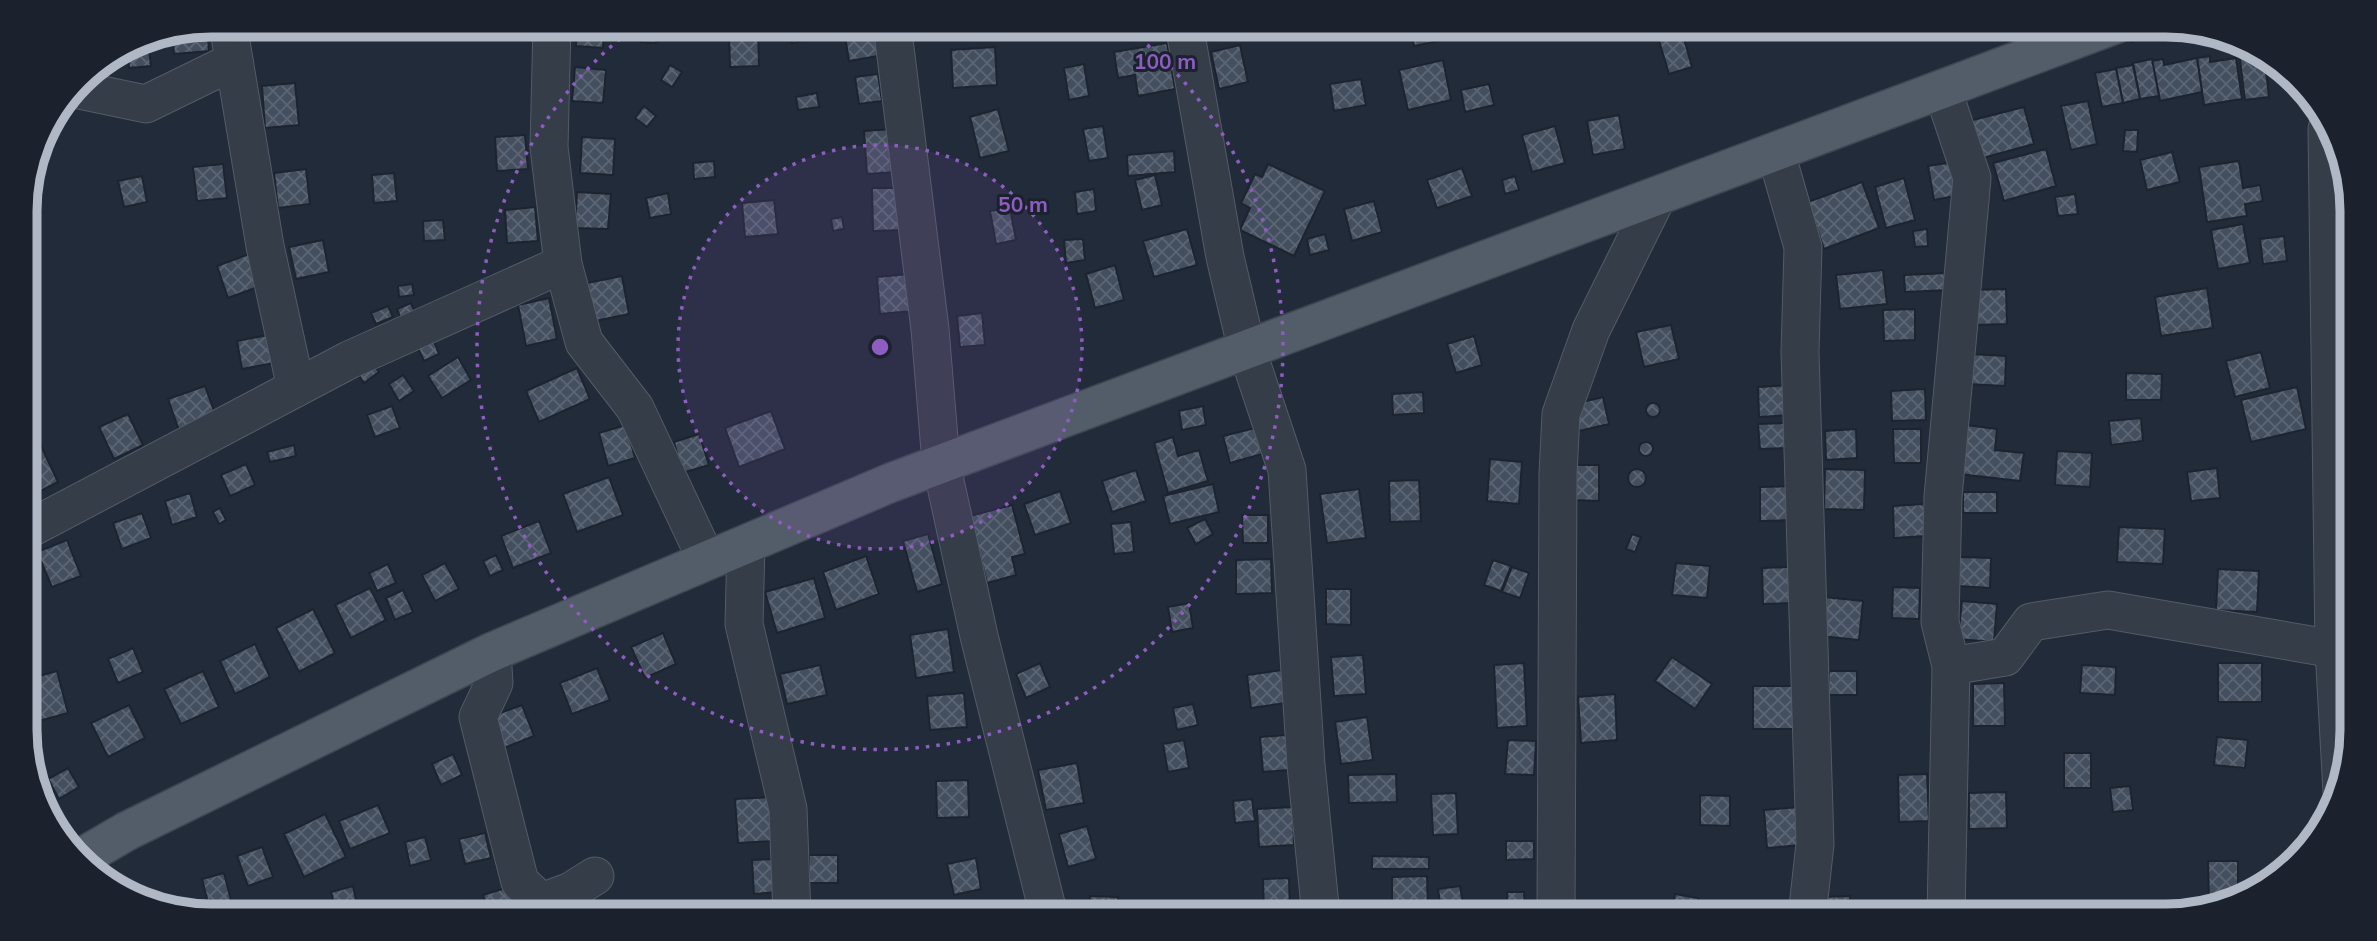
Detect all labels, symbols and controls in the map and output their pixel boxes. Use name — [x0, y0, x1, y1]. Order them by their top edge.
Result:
text: 100 m — [1134, 48, 1196, 74]
text: 50 m — [998, 191, 1048, 217]
centre of rings — [868, 335, 892, 359]

